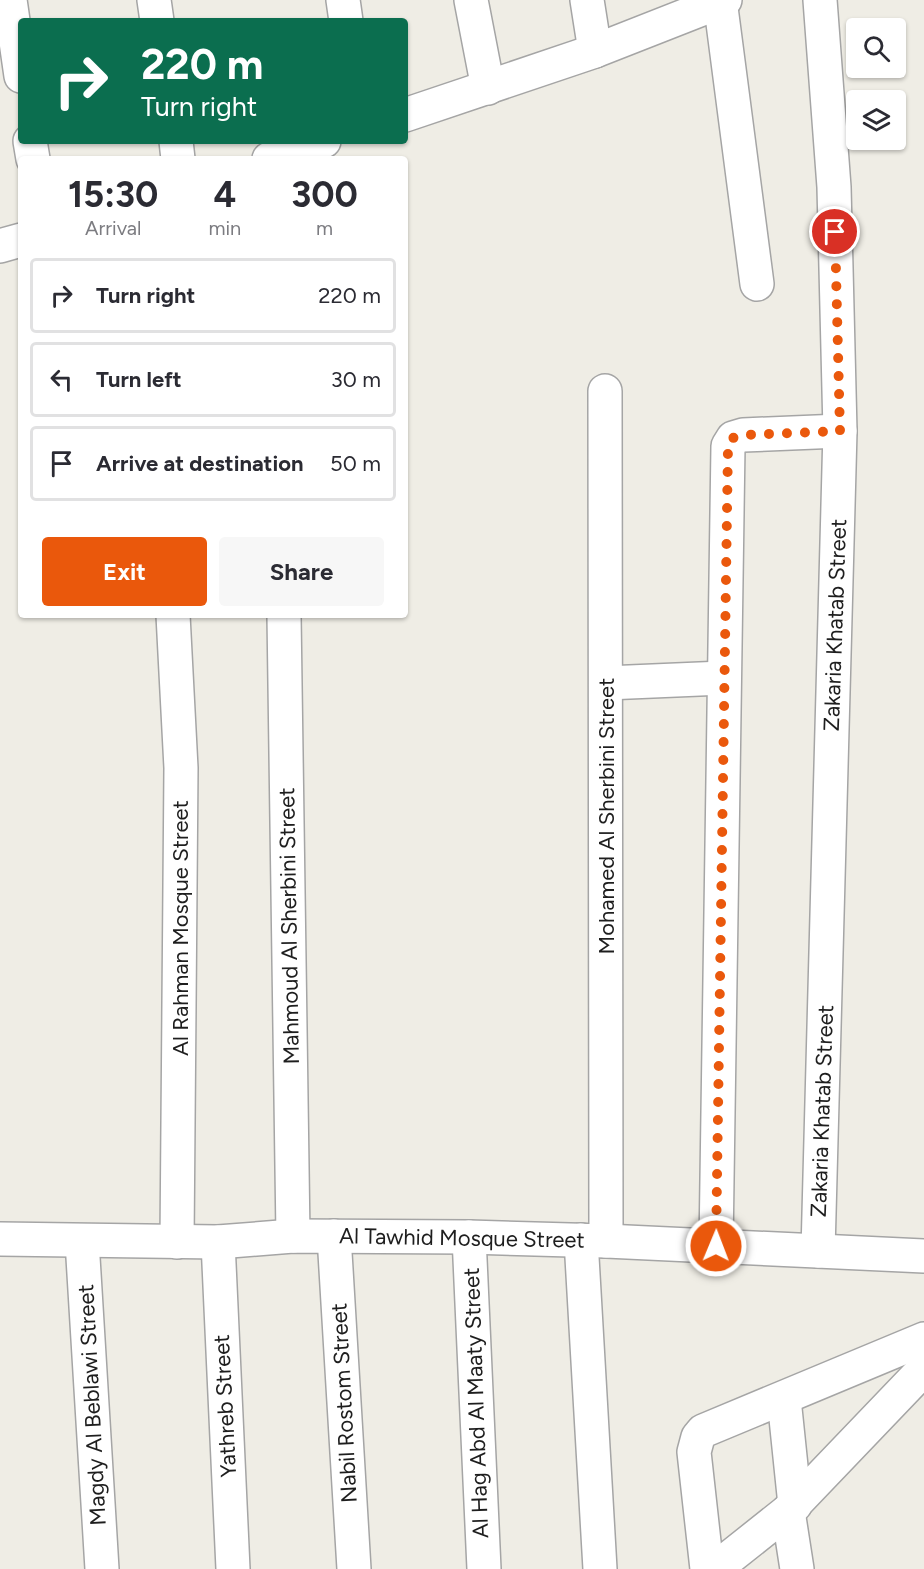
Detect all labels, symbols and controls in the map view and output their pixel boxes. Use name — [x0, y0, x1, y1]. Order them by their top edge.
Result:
map controls — [846, 18, 906, 150]
button: search — [846, 18, 906, 78]
text: 220 m — [141, 39, 263, 90]
icon: right — [42, 42, 120, 120]
text: Turn right — [141, 90, 257, 123]
button: layers — [846, 90, 906, 150]
text: 15:30 — [68, 173, 158, 216]
text: 4 — [213, 173, 236, 216]
text: 300 — [291, 173, 358, 216]
pin — [809, 206, 860, 257]
icon: arrive — [818, 215, 851, 248]
text: Arrival — [85, 216, 141, 240]
text: min — [208, 216, 241, 240]
text: m — [316, 216, 333, 240]
icon: right — [45, 279, 78, 312]
text: Turn right — [96, 282, 195, 309]
text: 220 m — [318, 282, 381, 309]
icon: left — [45, 363, 78, 396]
text: Turn left — [96, 366, 182, 393]
text: 30 m — [331, 366, 381, 393]
icon: arrive — [45, 447, 78, 480]
text: Arrive at destination — [96, 450, 304, 477]
text: 50 m — [330, 450, 381, 477]
street label: Zakaria Khatab Street — [818, 518, 852, 732]
button: Exit — [42, 537, 207, 606]
button: Share — [219, 537, 384, 606]
street label: Mohamed Al Sherbini Street — [593, 678, 620, 954]
street label: Mahmoud Al Sherbini Street — [273, 787, 305, 1065]
street label: Al Rahman Mosque Street — [167, 800, 194, 1056]
street label: Zakaria Khatab Street — [805, 1004, 839, 1218]
position arrow — [684, 1214, 748, 1278]
street label: Al Tawhid Mosque Street — [339, 1222, 585, 1254]
street label: Al Hag Abd Al Maaty Street — [458, 1267, 494, 1539]
street label: Magdy Al Beblawi Street — [72, 1284, 112, 1526]
street label: Nabil Rostom Street — [325, 1302, 363, 1504]
street label: Yathreb Street — [208, 1334, 242, 1478]

